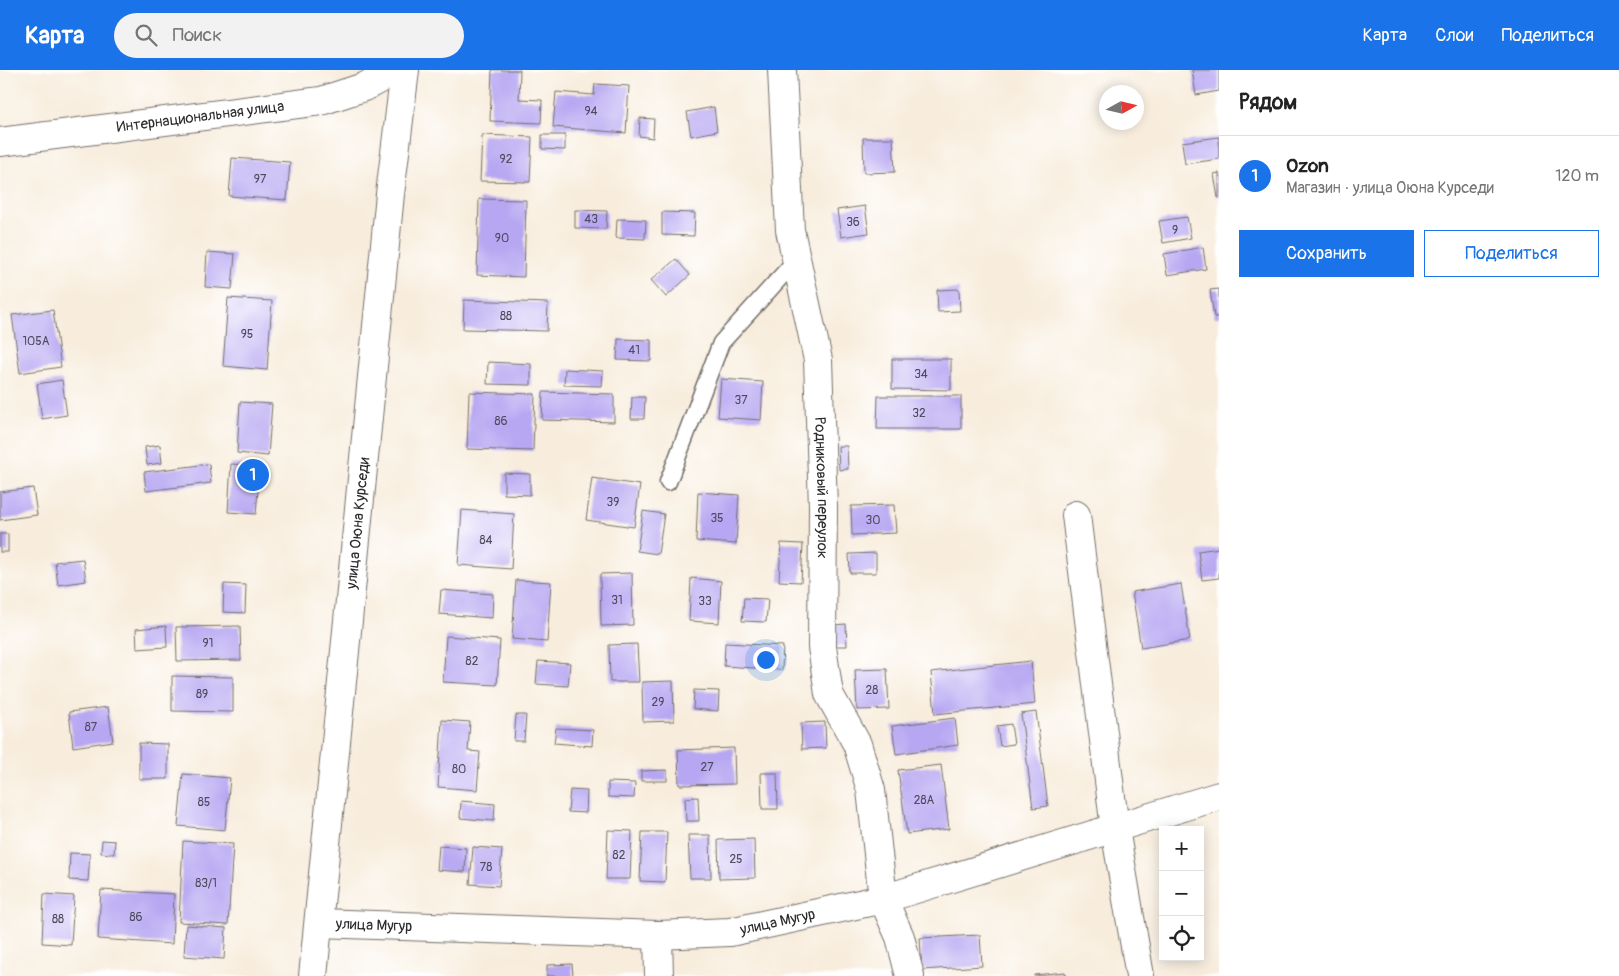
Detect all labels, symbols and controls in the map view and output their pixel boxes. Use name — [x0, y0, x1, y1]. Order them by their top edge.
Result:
search box — [114, 13, 464, 58]
text: Карта — [25, 21, 84, 50]
icon: search — [132, 21, 160, 49]
text: Поиск — [172, 23, 222, 47]
text: Карта — [1363, 24, 1407, 47]
text: Слои — [1435, 24, 1473, 47]
text: Поделиться — [1501, 24, 1594, 47]
north arrow — [1099, 85, 1144, 130]
text: Рядом — [1239, 89, 1297, 116]
street label: Интернациональная улица — [116, 97, 285, 137]
house number: 94 — [584, 104, 598, 119]
house number: 92 — [500, 152, 513, 167]
text: Ozon — [1286, 154, 1329, 178]
text: 1 — [1252, 166, 1258, 186]
text: 120 m — [1555, 166, 1599, 186]
house number: 97 — [254, 172, 267, 187]
text: Магазин · улица Оюна Курседи — [1286, 178, 1494, 198]
house number: 43 — [584, 212, 598, 227]
house number: 36 — [846, 215, 860, 230]
house number: 9 — [1172, 223, 1178, 238]
button: Сохранить — [1239, 230, 1414, 277]
button: Поделиться — [1424, 230, 1599, 277]
house number: 90 — [495, 231, 509, 246]
house number: 88 — [500, 309, 512, 324]
house number: 95 — [241, 327, 253, 342]
house number: 105А — [22, 334, 50, 349]
house number: 41 — [628, 343, 640, 358]
house number: 34 — [914, 367, 928, 382]
house number: 37 — [734, 393, 748, 408]
house number: 32 — [912, 406, 926, 421]
house number: 86 — [494, 414, 508, 429]
street label: Родниковый переулок — [810, 417, 832, 559]
pin: 1 — [237, 456, 269, 494]
street label: улица Оюна Курседи — [342, 456, 374, 591]
house number: 39 — [607, 495, 619, 510]
house number: 35 — [710, 511, 724, 526]
house number: 30 — [866, 513, 880, 528]
house number: 84 — [479, 533, 493, 548]
house number: 31 — [611, 593, 623, 608]
house number: 33 — [698, 594, 712, 609]
house number: 91 — [203, 636, 213, 651]
your location — [753, 647, 779, 673]
house number: 82 — [466, 654, 479, 669]
house number: 28 — [866, 683, 878, 698]
house number: 89 — [196, 687, 208, 702]
house number: 29 — [652, 695, 664, 710]
house number: 87 — [85, 720, 98, 735]
house number: 27 — [700, 760, 714, 775]
house number: 80 — [452, 762, 466, 777]
house number: 28А — [914, 793, 934, 808]
house number: 85 — [198, 795, 210, 810]
map controls — [1159, 826, 1204, 961]
button: + — [1159, 826, 1204, 871]
house number: 82 — [613, 848, 626, 863]
house number: 25 — [729, 852, 743, 867]
house number: 78 — [480, 860, 492, 875]
button: − — [1159, 871, 1204, 916]
house number: 83/1 — [195, 876, 217, 891]
street label: улица Мугур — [737, 905, 817, 940]
house number: 86 — [129, 910, 143, 925]
house number: 88 — [52, 912, 64, 927]
street label: улица Мугур — [334, 915, 413, 936]
button: locate — [1159, 916, 1204, 961]

